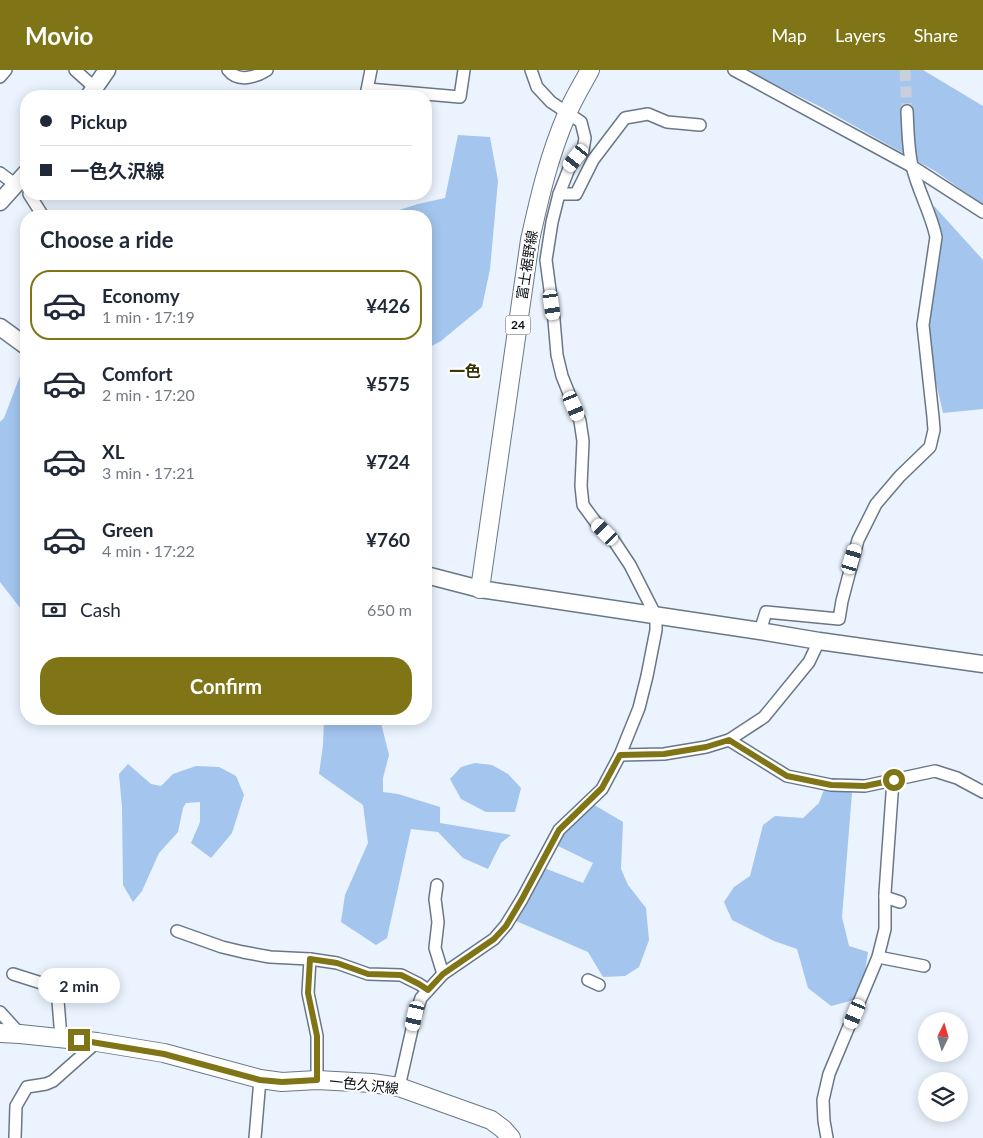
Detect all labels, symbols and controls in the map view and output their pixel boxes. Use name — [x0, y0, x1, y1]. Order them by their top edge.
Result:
text: Movio — [25, 21, 93, 50]
text: Map — [771, 24, 807, 46]
text: Layers — [835, 24, 886, 46]
text: Share — [914, 24, 958, 46]
text: Pickup — [70, 110, 127, 133]
car — [560, 142, 591, 174]
text: 一色久沢線 — [70, 159, 165, 182]
text: Choose a ride — [40, 226, 174, 253]
street label: 富士裾野線 — [513, 229, 540, 301]
icon: car — [42, 283, 87, 328]
text: Economy — [102, 284, 180, 307]
car — [542, 289, 561, 321]
text: ¥426 — [366, 294, 410, 317]
text: 1 min · 17:19 — [102, 307, 195, 326]
road number: 24 — [506, 316, 530, 334]
icon: car — [42, 361, 87, 406]
district label: 一色 — [449, 361, 481, 380]
text: Comfort — [102, 362, 173, 385]
text: ¥575 — [366, 372, 410, 395]
text: 2 min · 17:20 — [102, 385, 195, 404]
car — [561, 389, 586, 423]
icon: car — [42, 439, 87, 484]
text: XL — [102, 440, 125, 463]
text: ¥724 — [366, 450, 410, 473]
text: 3 min · 17:21 — [102, 463, 195, 482]
car — [589, 516, 620, 548]
icon: car — [42, 517, 87, 562]
text: Green — [102, 518, 153, 541]
text: ¥760 — [366, 528, 410, 551]
text: 4 min · 17:22 — [102, 541, 195, 560]
car — [840, 542, 863, 576]
icon: cash — [40, 596, 68, 624]
text: Cash — [80, 598, 121, 621]
text: 650 m — [367, 600, 412, 619]
button: Confirm — [40, 657, 412, 715]
route start — [883, 769, 905, 791]
callout: 2 min — [38, 968, 120, 1002]
text: 2 min — [59, 976, 99, 995]
car — [842, 997, 867, 1031]
car — [404, 1000, 425, 1032]
north arrow — [918, 1012, 968, 1062]
map controls — [918, 1012, 968, 1122]
route end — [68, 1029, 90, 1051]
street label: 一色久沢線 — [328, 1072, 400, 1097]
button: layers — [918, 1072, 968, 1122]

